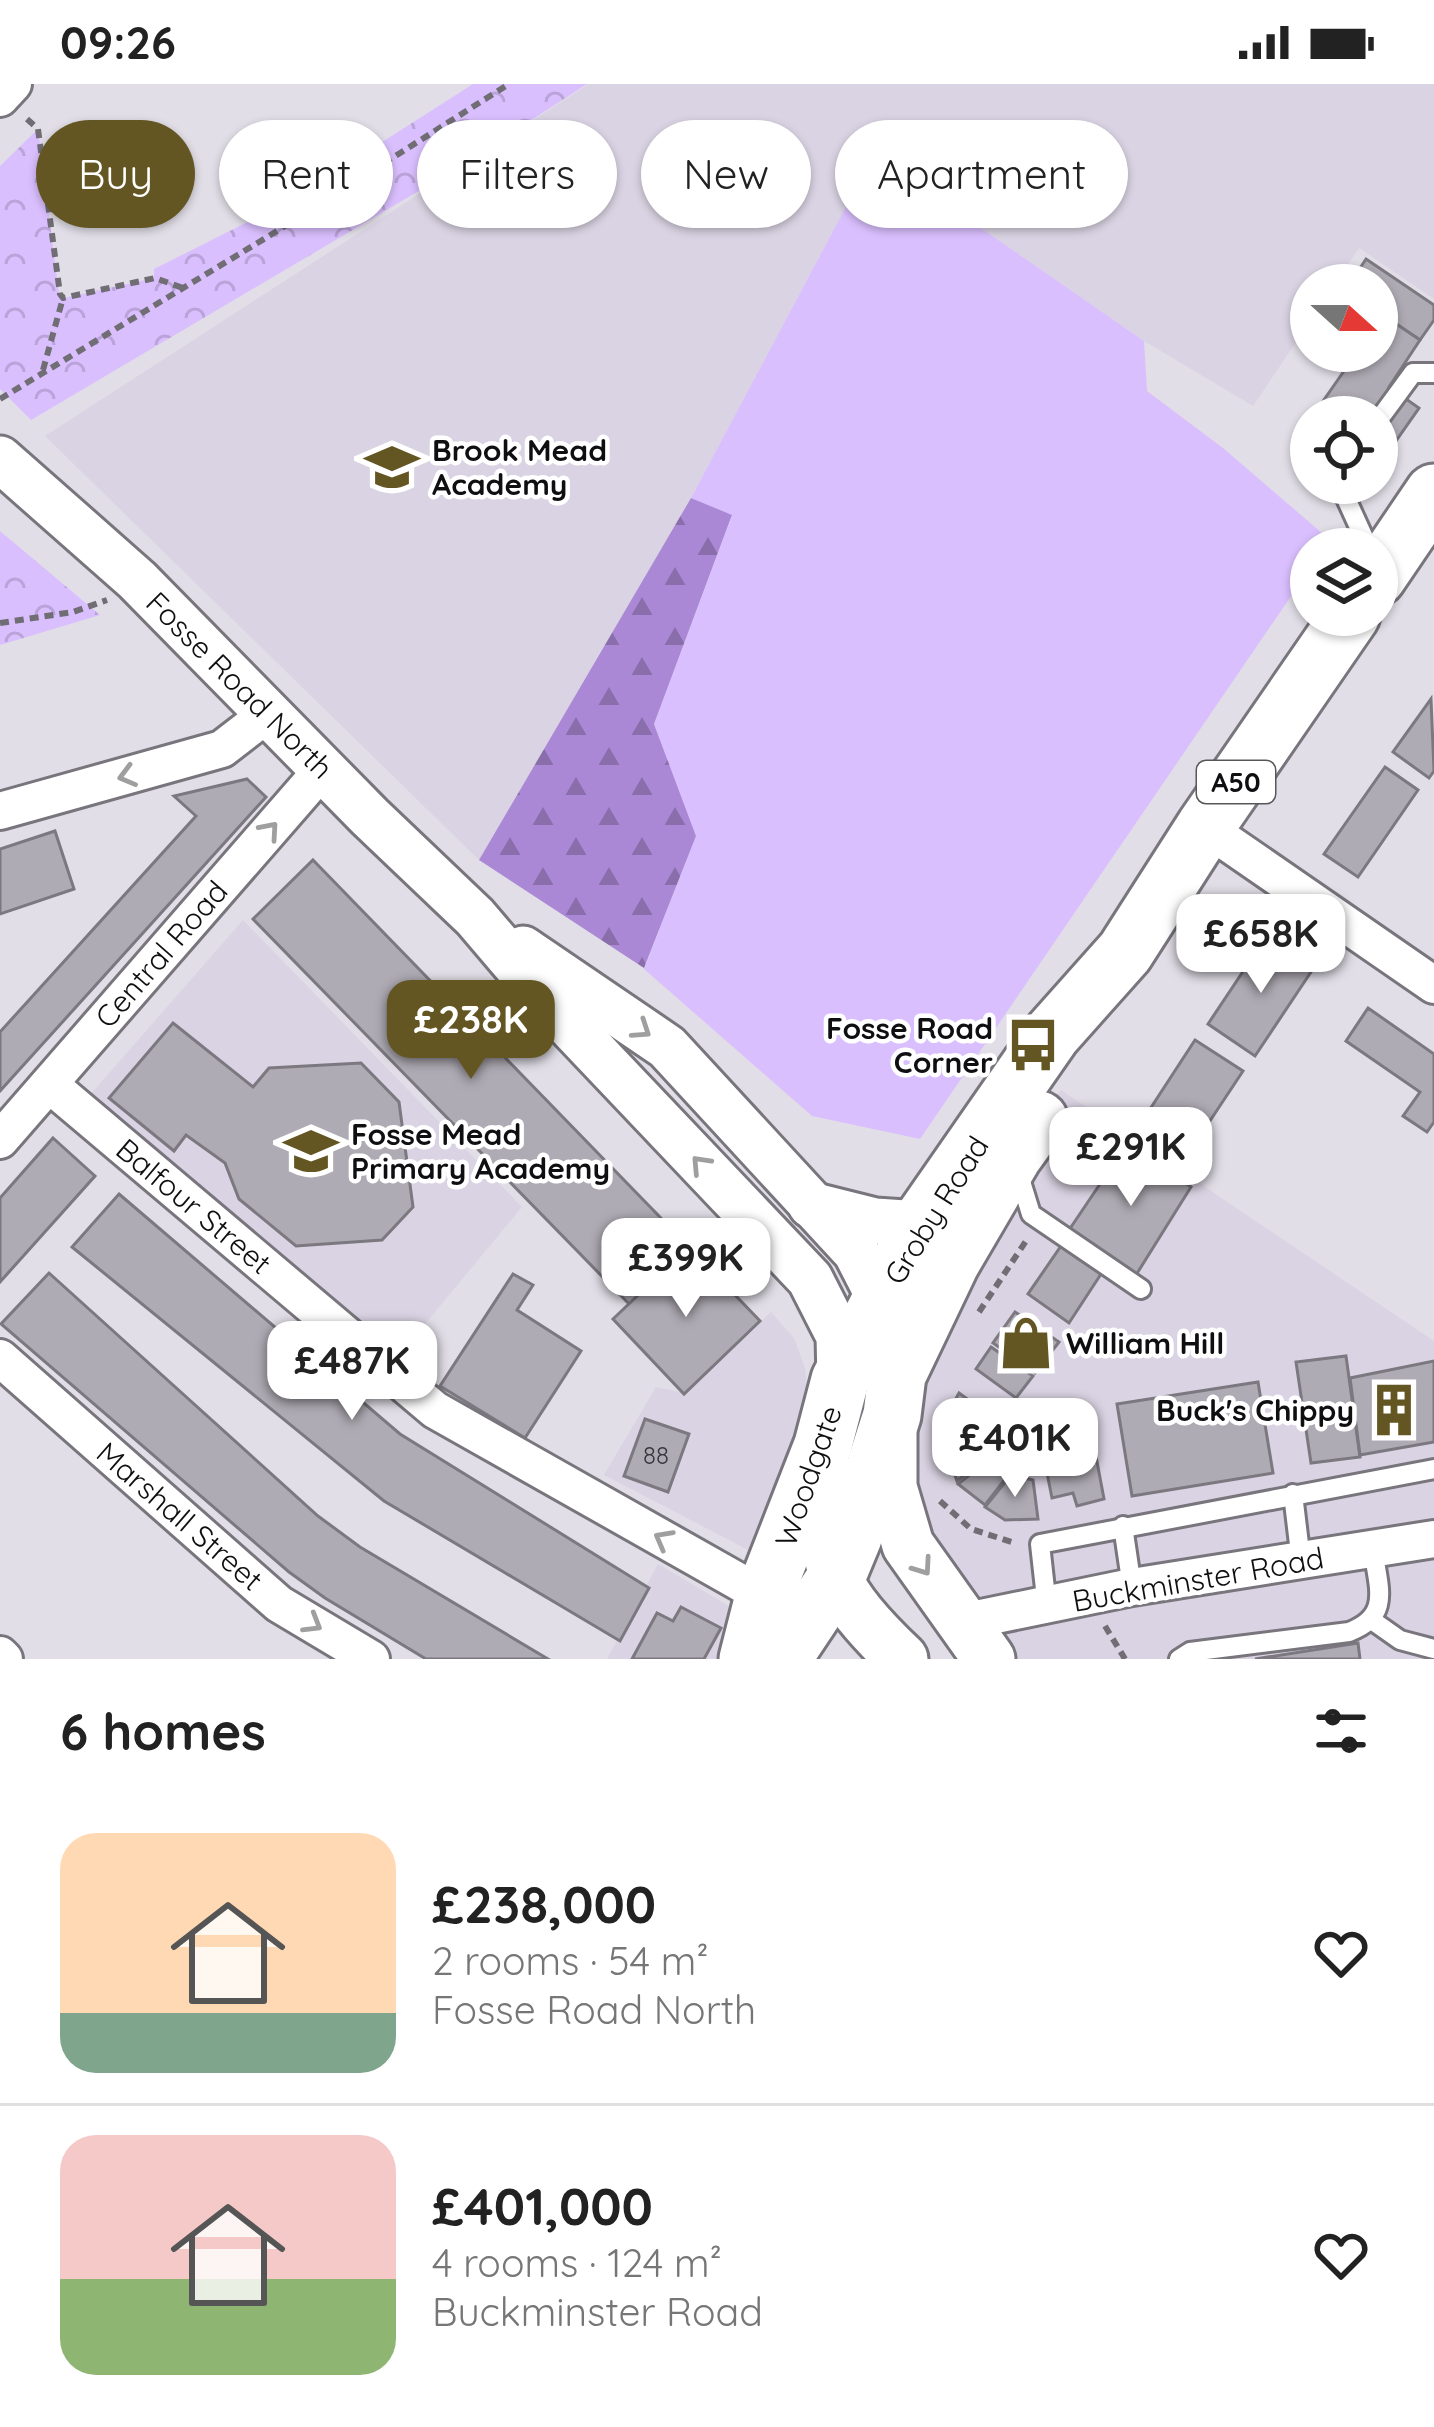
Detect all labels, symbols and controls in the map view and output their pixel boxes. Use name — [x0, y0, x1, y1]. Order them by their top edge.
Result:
text: 09:26 — [60, 14, 176, 70]
chip: Buy — [36, 120, 195, 228]
chip: Rent — [219, 120, 393, 228]
chip: Filters — [417, 120, 617, 228]
chip: New — [641, 120, 811, 228]
chip: Apartment — [835, 120, 1128, 228]
north arrow — [1290, 264, 1398, 372]
map controls — [1290, 264, 1398, 636]
button: locate — [1290, 396, 1398, 504]
place label: Brook Mead Academy — [432, 431, 607, 503]
school or university icon: Brook Mead Academy — [363, 438, 421, 496]
button: layers — [1290, 528, 1398, 636]
street label: Fosse Road North — [138, 583, 342, 787]
one-way arrow — [117, 761, 138, 786]
road number: A50 — [1197, 761, 1275, 803]
one-way arrow — [255, 822, 277, 844]
street label: Central Road — [87, 872, 235, 1036]
pin: £658K — [1177, 894, 1345, 996]
text: £658K — [1203, 908, 1319, 957]
pin: £238K — [387, 980, 555, 1082]
text: £238K — [414, 994, 528, 1043]
place label: Fosse Road Corner — [826, 1009, 993, 1081]
one-way arrow — [628, 1016, 650, 1038]
bus stop icon: Fosse Road Corner — [1004, 1016, 1062, 1074]
pin: £291K — [1047, 1107, 1215, 1209]
place label: Fosse Mead Primary Academy — [351, 1115, 610, 1187]
text: £291K — [1076, 1121, 1186, 1170]
school or university icon: Fosse Mead Primary Academy — [282, 1122, 340, 1180]
street label: Groby Road — [875, 1129, 997, 1291]
street label: Balfour Street — [109, 1130, 279, 1282]
one-way arrow — [693, 1156, 715, 1178]
pin: £399K — [602, 1218, 770, 1320]
text: £399K — [628, 1232, 744, 1281]
shop icon: William Hill — [997, 1314, 1055, 1372]
pin: £487K — [268, 1321, 436, 1423]
place label: William Hill — [1066, 1324, 1224, 1362]
text: £487K — [294, 1335, 410, 1384]
building icon: Buck's Chippy — [1365, 1381, 1423, 1439]
place label: Buck's Chippy — [1156, 1391, 1354, 1429]
pin: £401K — [931, 1398, 1099, 1500]
street label: Woodgate — [766, 1400, 850, 1552]
text: £401K — [959, 1412, 1071, 1461]
street label: Marshall Street — [89, 1433, 271, 1599]
house number: 88 — [643, 1440, 669, 1470]
one-way arrow — [654, 1530, 675, 1553]
street label: Buckminster Road — [1069, 1538, 1327, 1620]
one-way arrow — [909, 1554, 931, 1576]
one-way arrow — [300, 1610, 322, 1632]
icon: filters — [1308, 1698, 1374, 1764]
text: 6 homes — [60, 1699, 266, 1763]
text: £238,000 — [432, 1872, 656, 1936]
icon: home — [156, 1881, 300, 2025]
icon: heart — [1308, 1920, 1374, 1986]
text: 2 rooms · 54 m² — [432, 1936, 709, 1985]
text: Fosse Road North — [432, 1985, 756, 2034]
text: £401,000 — [432, 2174, 653, 2238]
icon: home — [156, 2183, 300, 2327]
icon: heart — [1308, 2222, 1374, 2288]
text: 4 rooms · 124 m² — [432, 2238, 722, 2287]
text: Buckminster Road — [432, 2287, 763, 2336]

